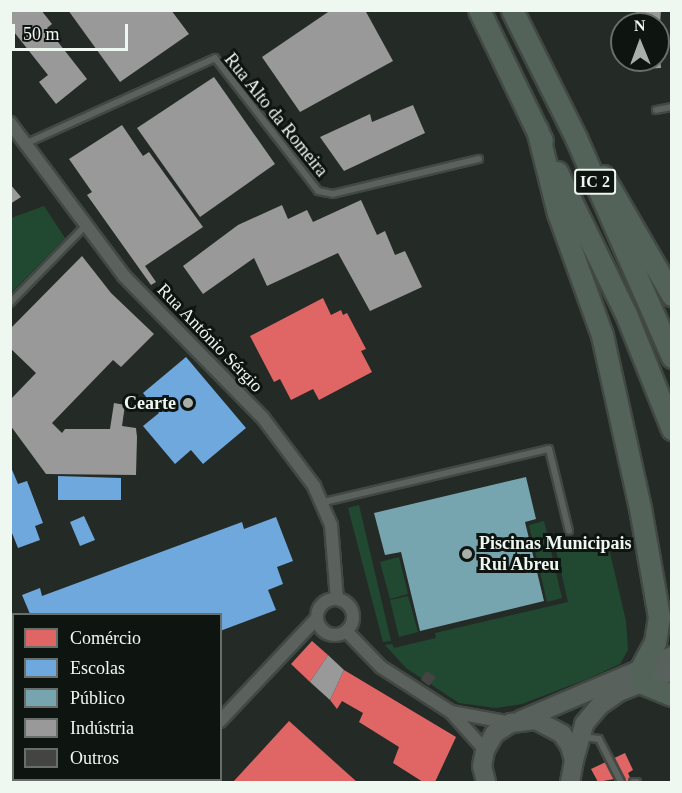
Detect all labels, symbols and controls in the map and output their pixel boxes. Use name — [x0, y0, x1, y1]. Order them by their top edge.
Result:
scale bar — [15, 12, 130, 50]
north arrow — [610, 12, 670, 72]
text: N — [634, 17, 646, 34]
text: 50 m — [23, 24, 60, 44]
street label: Rua Alto da Romeira — [219, 49, 333, 181]
road number: IC 2 — [574, 169, 616, 195]
street label: Rua António Sérgio — [152, 279, 268, 397]
place label: Cearte — [124, 392, 176, 414]
marker: Cearte — [181, 396, 195, 410]
place label: Piscinas Municipais Rui Abreu — [479, 533, 632, 576]
marker: Piscinas Municipais Rui Abreu — [460, 547, 474, 561]
legend — [12, 613, 222, 781]
text: Comércio — [70, 628, 141, 648]
text: Escolas — [70, 658, 125, 678]
text: Público — [70, 688, 125, 708]
text: Indústria — [70, 718, 134, 738]
text: Outros — [70, 748, 119, 768]

